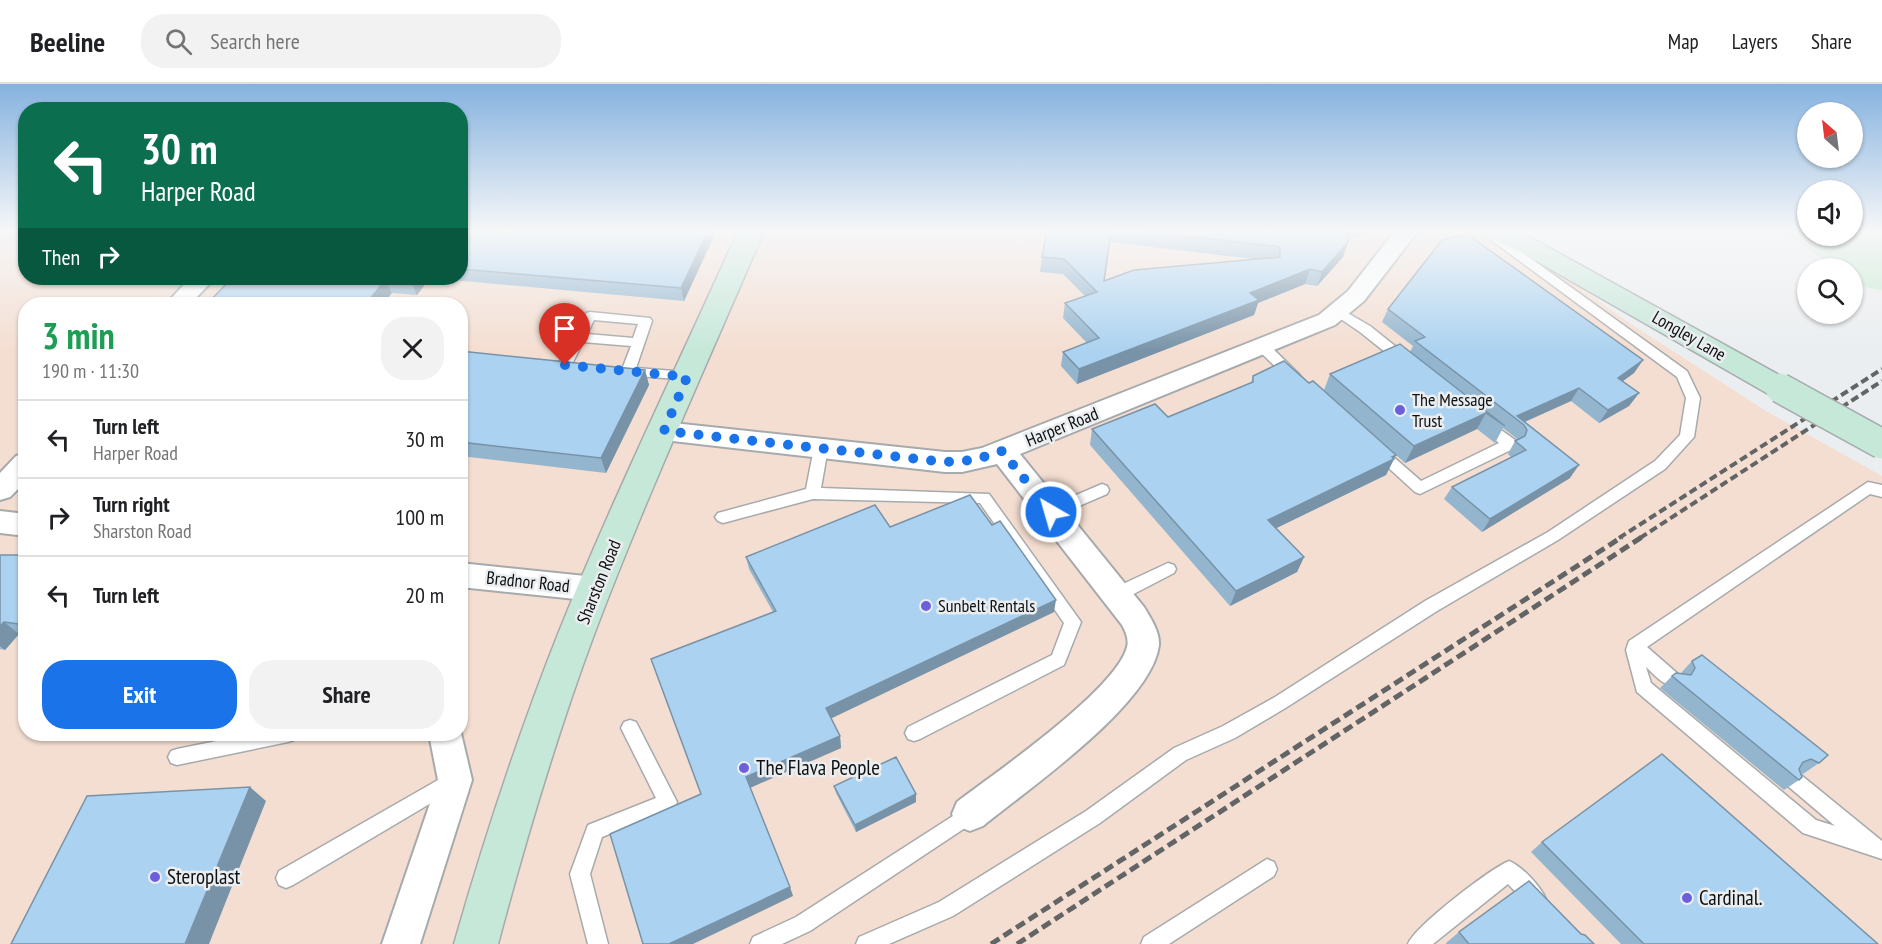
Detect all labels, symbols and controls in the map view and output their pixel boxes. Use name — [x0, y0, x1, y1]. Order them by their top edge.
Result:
search box — [141, 14, 561, 68]
text: Beeline — [30, 23, 105, 60]
icon: search — [162, 25, 195, 58]
text: Search here — [210, 27, 300, 55]
text: Map — [1668, 28, 1699, 55]
text: Layers — [1732, 28, 1778, 55]
text: Share — [1811, 28, 1852, 55]
north arrow — [1797, 102, 1863, 168]
map controls — [1797, 102, 1863, 324]
text: 30 m — [141, 121, 218, 176]
icon: left — [42, 126, 120, 204]
text: Harper Road — [141, 174, 256, 208]
button: sound — [1797, 180, 1863, 246]
icon: right — [92, 240, 125, 273]
text: Then — [42, 243, 80, 271]
button: search — [1797, 258, 1863, 324]
pin — [539, 303, 590, 365]
street label: Longley Lane — [1648, 305, 1730, 366]
text: 3 min — [42, 312, 115, 359]
icon: arrive — [548, 312, 581, 345]
button: close — [381, 317, 444, 380]
text: 190 m · 11:30 — [42, 358, 139, 384]
place label: The Message Trust — [1412, 388, 1493, 432]
street label: Harper Road — [1022, 402, 1102, 452]
marker: The Message Trust — [1393, 403, 1407, 417]
text: Turn left — [93, 412, 159, 440]
icon: left — [42, 423, 75, 456]
text: 30 m — [405, 425, 444, 453]
text: Harper Road — [93, 440, 178, 466]
position arrow — [1019, 480, 1083, 544]
text: Turn right — [93, 490, 170, 518]
icon: right — [42, 501, 75, 534]
text: 100 m — [395, 503, 444, 531]
text: Sharston Road — [93, 518, 192, 544]
street label: Sharston Road — [571, 536, 626, 627]
street label: Bradnor Road — [485, 566, 571, 597]
icon: left — [42, 579, 75, 612]
text: Turn left — [93, 581, 159, 609]
text: 20 m — [405, 581, 444, 609]
place label: Sunbelt Rentals — [938, 594, 1035, 617]
marker: Sunbelt Rentals — [919, 599, 933, 613]
button: Exit — [42, 660, 237, 729]
button: Share — [249, 660, 444, 729]
place label: The Flava People — [756, 754, 880, 781]
marker: The Flava People — [737, 761, 751, 775]
place label: Steroplast — [167, 863, 241, 890]
marker: Steroplast — [148, 870, 162, 884]
place label: Cardinal. — [1699, 884, 1762, 911]
marker: Cardinal. — [1680, 891, 1694, 905]

